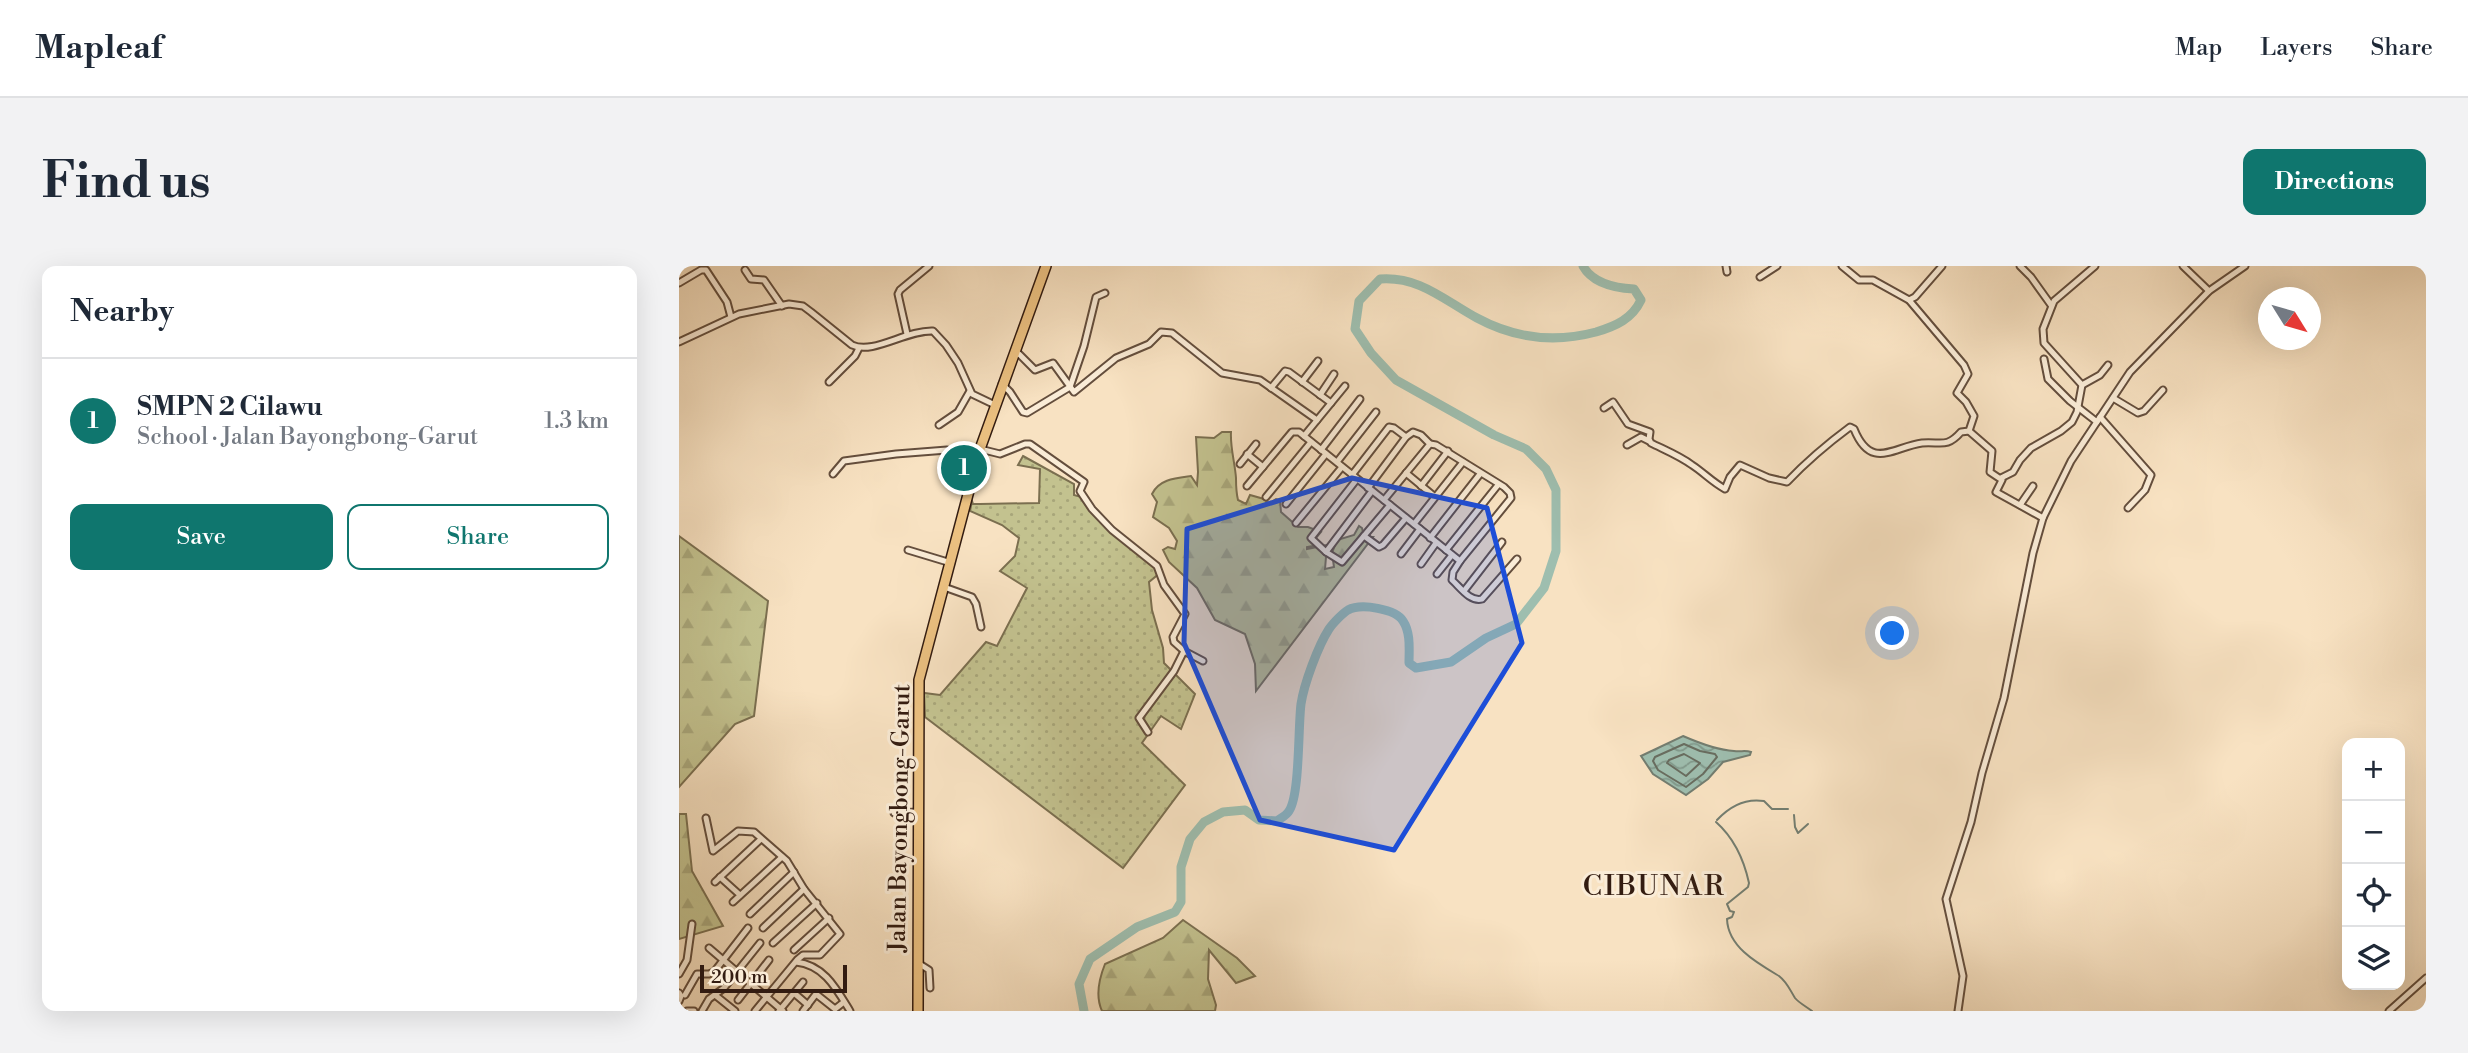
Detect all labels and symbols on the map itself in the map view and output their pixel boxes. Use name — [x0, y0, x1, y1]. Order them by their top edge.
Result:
north arrow — [2258, 287, 2321, 350]
pin: 1 — [941, 442, 987, 494]
your location — [1875, 616, 1909, 650]
street label: Jalan Bayongbong-Garut — [883, 683, 917, 953]
district label: CIBUNAR — [1583, 869, 1725, 904]
scale bar — [700, 962, 847, 994]

